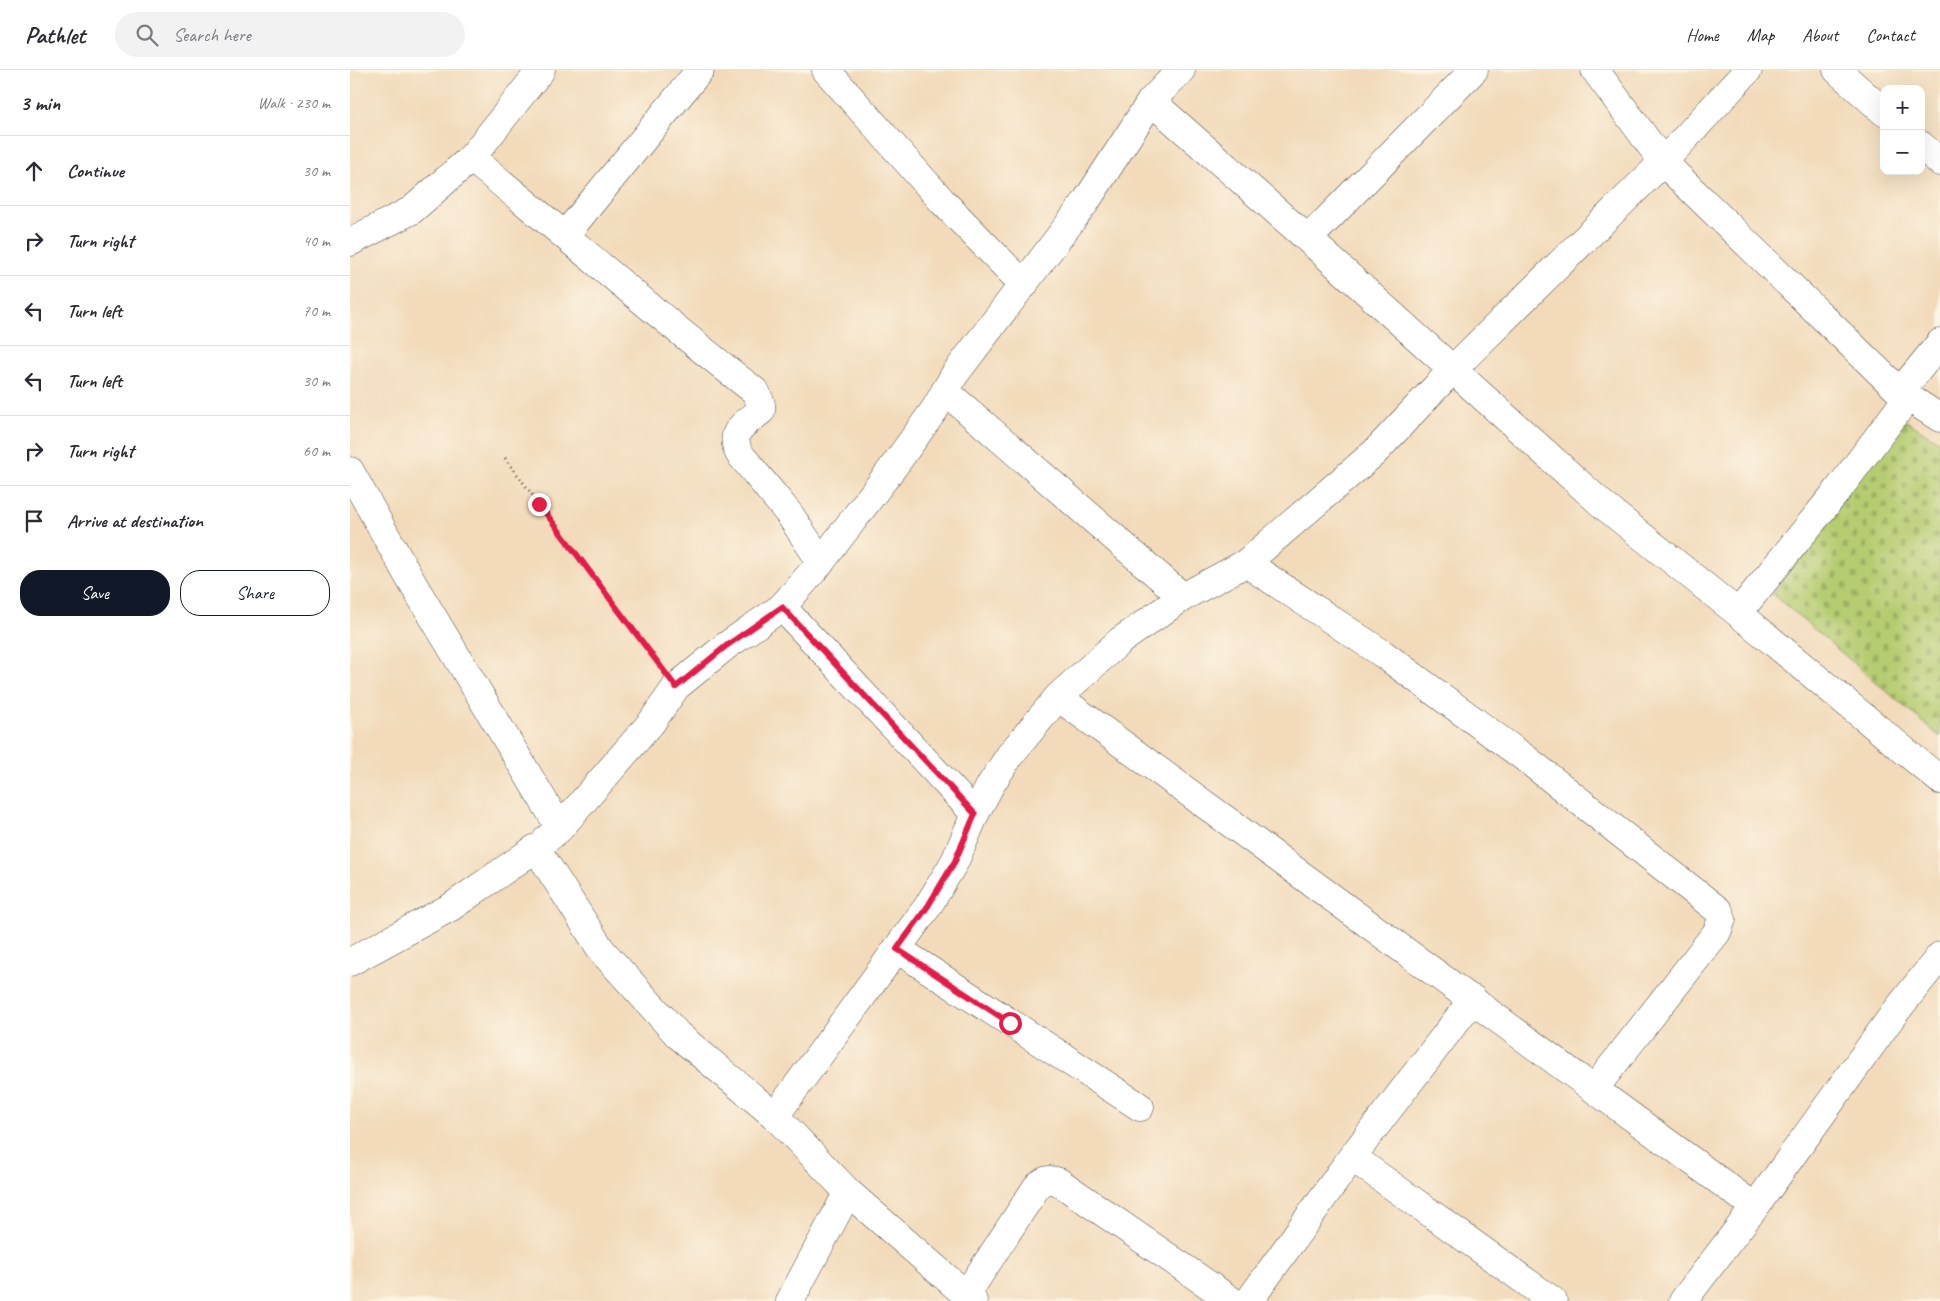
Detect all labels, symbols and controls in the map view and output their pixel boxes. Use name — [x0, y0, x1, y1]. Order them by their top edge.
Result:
search box — [115, 12, 465, 57]
text: Pathlet — [25, 20, 85, 50]
icon: search — [133, 21, 161, 49]
text: Search here — [173, 23, 251, 47]
text: Home — [1686, 24, 1719, 46]
text: Map — [1747, 24, 1774, 46]
text: About — [1802, 24, 1838, 46]
text: Contact — [1866, 24, 1915, 46]
map controls — [1880, 85, 1925, 175]
button: + — [1880, 85, 1925, 130]
text: 3 min — [20, 90, 60, 116]
text: Walk · 230 m — [258, 93, 330, 113]
button: − — [1880, 130, 1925, 175]
icon: ahead — [20, 157, 48, 185]
text: Continue — [67, 159, 124, 183]
text: 30 m — [303, 161, 330, 181]
icon: right — [20, 227, 48, 255]
text: Turn right — [67, 229, 134, 253]
text: 40 m — [303, 231, 330, 251]
icon: left — [20, 297, 48, 325]
text: Turn left — [67, 299, 122, 323]
text: 70 m — [303, 301, 330, 321]
icon: left — [20, 367, 48, 395]
text: Turn left — [67, 369, 122, 393]
text: 30 m — [303, 371, 330, 391]
icon: right — [20, 437, 48, 465]
text: Turn right — [67, 439, 134, 463]
text: 60 m — [303, 441, 330, 461]
route end — [528, 493, 551, 516]
icon: arrive — [20, 507, 48, 535]
text: Arrive at destination — [67, 509, 203, 533]
button: Save — [20, 570, 170, 616]
button: Share — [180, 570, 330, 616]
route start — [999, 1012, 1022, 1035]

